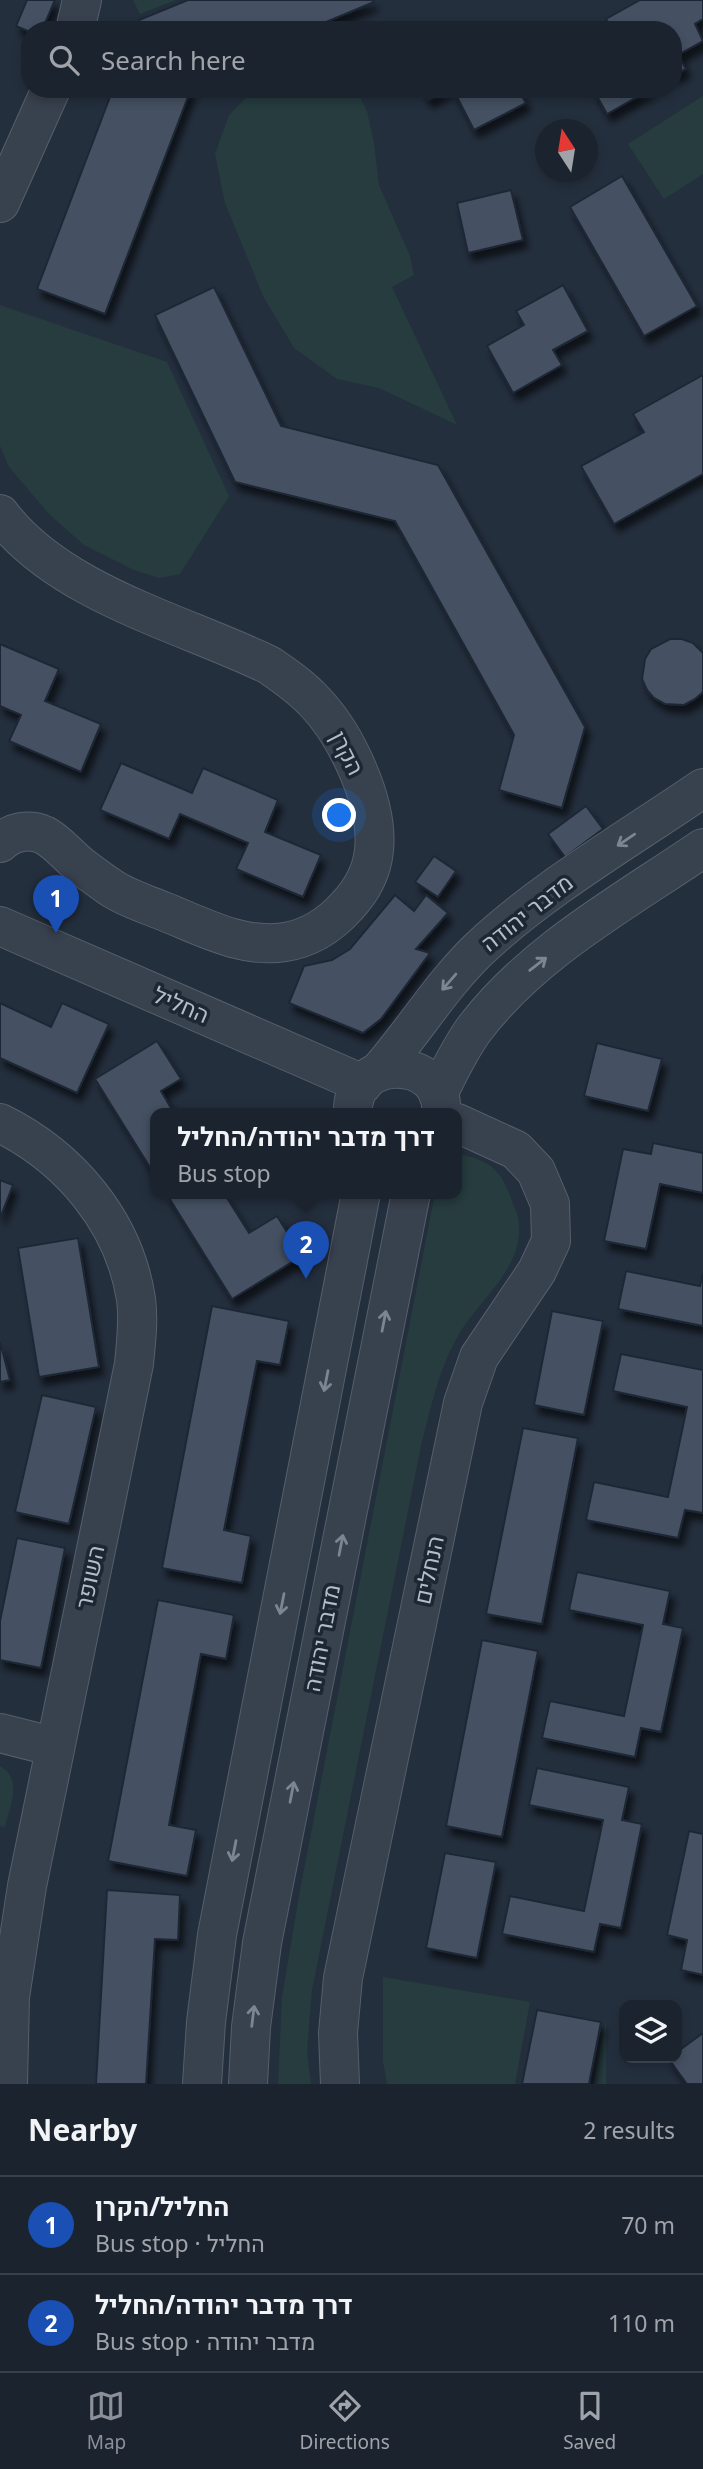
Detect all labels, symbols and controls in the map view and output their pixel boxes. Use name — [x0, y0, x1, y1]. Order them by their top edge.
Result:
search box — [21, 21, 682, 98]
icon: search — [45, 41, 83, 79]
text: Search here — [101, 42, 246, 78]
north arrow — [535, 119, 598, 182]
street label: הקרן — [323, 725, 373, 780]
your location — [322, 798, 356, 832]
one-way arrow — [617, 833, 636, 847]
street label: מדבר יהודה — [474, 866, 579, 958]
pin: 1 — [33, 875, 79, 933]
one-way arrow — [529, 956, 547, 971]
one-way arrow — [441, 972, 457, 990]
street label: החליל — [148, 978, 214, 1030]
popup — [150, 1108, 462, 1199]
text: דרך מדבר יהודה/החליל — [177, 1118, 435, 1154]
text: Bus stop — [177, 1157, 271, 1189]
pin: 2 — [283, 1221, 329, 1279]
one-way arrow — [378, 1310, 392, 1333]
one-way arrow — [319, 1369, 332, 1392]
street label: הנחלים — [405, 1533, 451, 1607]
one-way arrow — [334, 1534, 348, 1557]
street label: השופר — [67, 1542, 111, 1612]
street label: מדבר יהודה — [295, 1581, 347, 1694]
one-way arrow — [275, 1592, 289, 1615]
one-way arrow — [286, 1781, 299, 1804]
one-way arrow — [226, 1839, 240, 1862]
map controls — [619, 2000, 682, 2063]
button: layers — [619, 2000, 682, 2063]
one-way arrow — [246, 2005, 259, 2028]
text: Nearby — [28, 2109, 137, 2150]
text: 2 results — [583, 2114, 675, 2146]
text: החליל/הקרן — [95, 2188, 229, 2224]
text: 1 — [44, 2209, 58, 2241]
text: 70 m — [621, 2209, 675, 2241]
text: Bus stop · החליל — [95, 2227, 265, 2259]
text: דרך מדבר יהודה/החליל — [95, 2286, 353, 2322]
text: 2 — [44, 2307, 58, 2339]
text: 110 m — [608, 2307, 675, 2339]
text: Bus stop · מדבר יהודה — [95, 2325, 315, 2357]
tab: Map — [87, 2387, 126, 2455]
tab: Directions — [300, 2387, 390, 2455]
tab: Saved — [563, 2387, 616, 2455]

